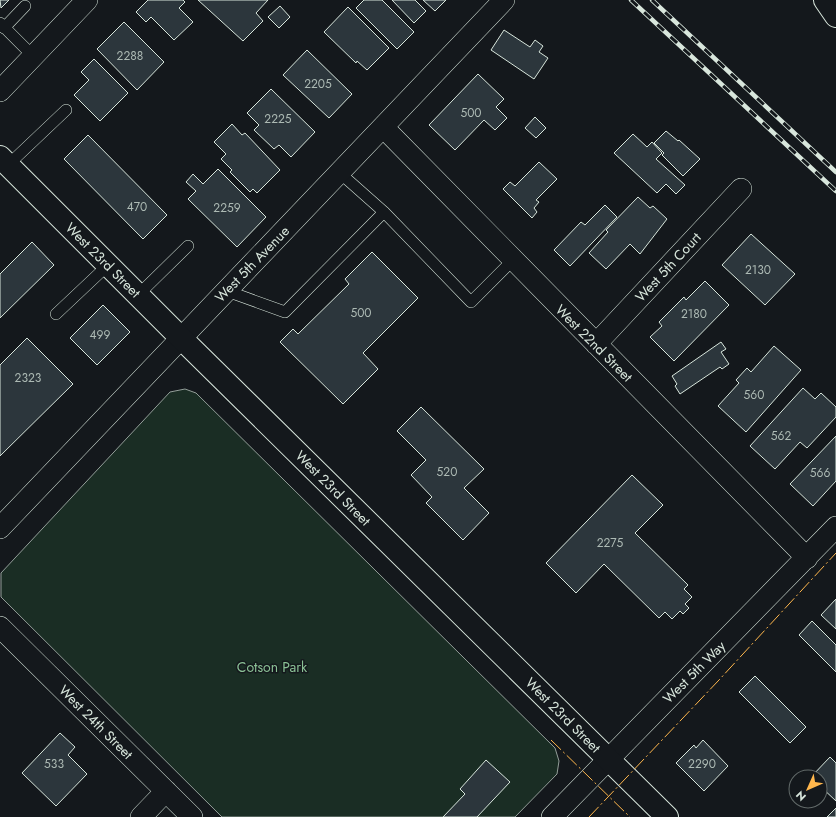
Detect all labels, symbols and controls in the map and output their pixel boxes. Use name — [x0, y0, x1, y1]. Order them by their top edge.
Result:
house number: 2288 — [117, 47, 143, 65]
house number: 2205 — [304, 75, 332, 93]
house number: 500 — [460, 104, 482, 122]
house number: 2225 — [264, 110, 292, 128]
house number: 470 — [127, 198, 147, 216]
house number: 2259 — [213, 199, 241, 217]
street label: West 23rd Street — [61, 218, 146, 303]
street label: West 5th Avenue — [210, 221, 294, 307]
street label: West 5th Court — [630, 227, 706, 306]
house number: 2130 — [745, 261, 771, 279]
street label: West 22nd Street — [551, 300, 638, 387]
house number: 500 — [350, 304, 372, 322]
house number: 2180 — [681, 305, 707, 323]
house number: 499 — [90, 326, 110, 344]
house number: 2323 — [15, 369, 42, 387]
house number: 560 — [744, 386, 764, 404]
house number: 562 — [771, 427, 791, 445]
street label: West 23rd Street — [291, 446, 376, 531]
house number: 520 — [437, 463, 457, 481]
house number: 566 — [810, 464, 830, 482]
house number: 2275 — [597, 534, 624, 552]
street label: West 5th Way — [658, 636, 730, 708]
park label: Cotson Park — [237, 657, 308, 677]
street label: West 23rd Street — [521, 673, 606, 758]
street label: West 24th Street — [54, 680, 138, 764]
house number: 533 — [44, 755, 64, 773]
house number: 2290 — [688, 755, 716, 773]
north arrow — [788, 769, 828, 809]
text: N — [792, 787, 810, 805]

